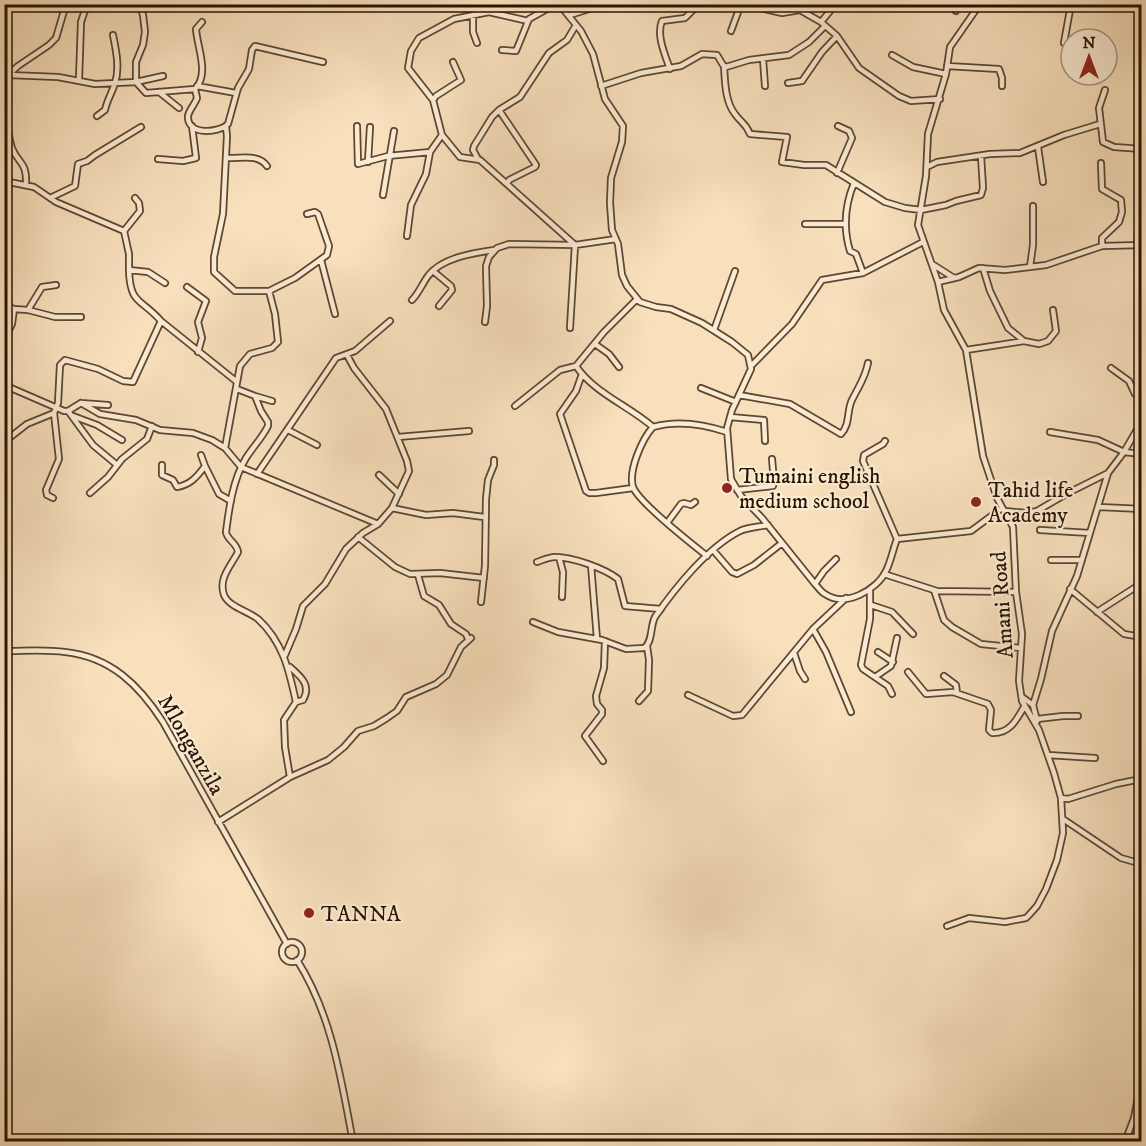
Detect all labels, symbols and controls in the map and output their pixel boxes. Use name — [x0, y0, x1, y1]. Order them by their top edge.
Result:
north arrow — [1059, 27, 1119, 87]
text: N — [1082, 33, 1096, 53]
place label: Tumaini english medium school — [739, 463, 881, 515]
place label: Tahid life Academy — [988, 477, 1073, 529]
marker: Tumaini english medium school — [720, 481, 734, 495]
marker: Tahid life Academy — [969, 495, 983, 509]
street label: Amani Road — [985, 550, 1020, 659]
street label: Mlonganzila — [151, 690, 231, 800]
place label: TANNA — [321, 901, 402, 928]
marker: TANNA — [302, 906, 316, 920]

